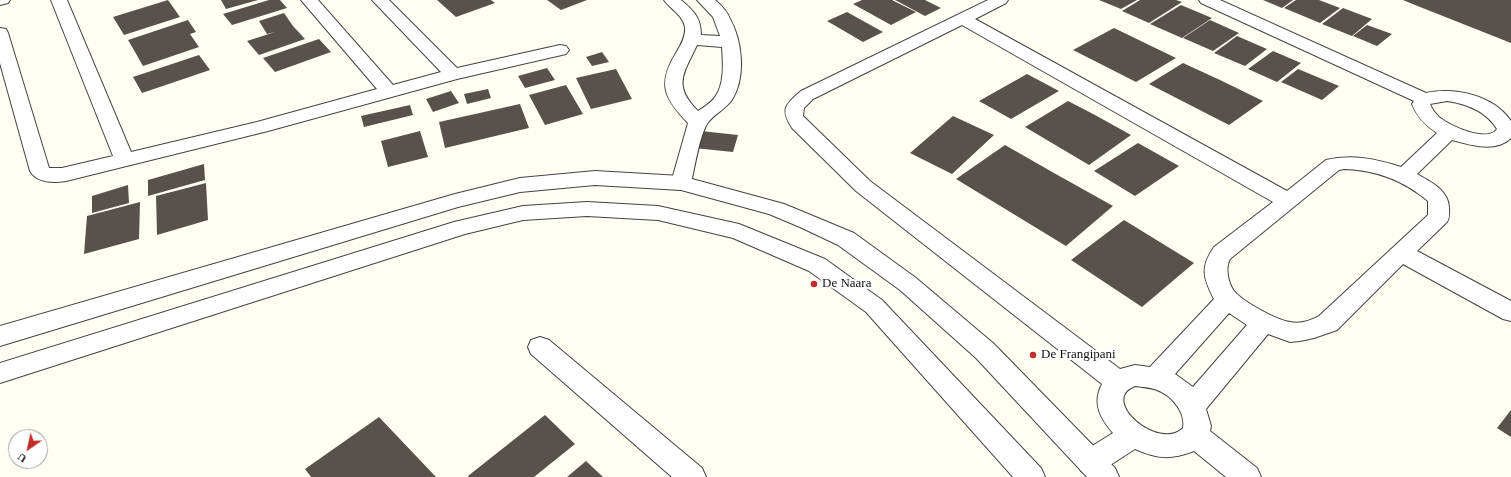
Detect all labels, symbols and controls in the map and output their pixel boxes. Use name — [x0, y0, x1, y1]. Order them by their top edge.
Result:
place label: De Naara — [822, 276, 871, 292]
marker: De Naara — [809, 279, 819, 289]
place label: De Frangipani — [1041, 347, 1116, 363]
marker: De Frangipani — [1028, 350, 1038, 360]
north arrow — [8, 429, 48, 469]
text: U — [15, 451, 29, 465]

